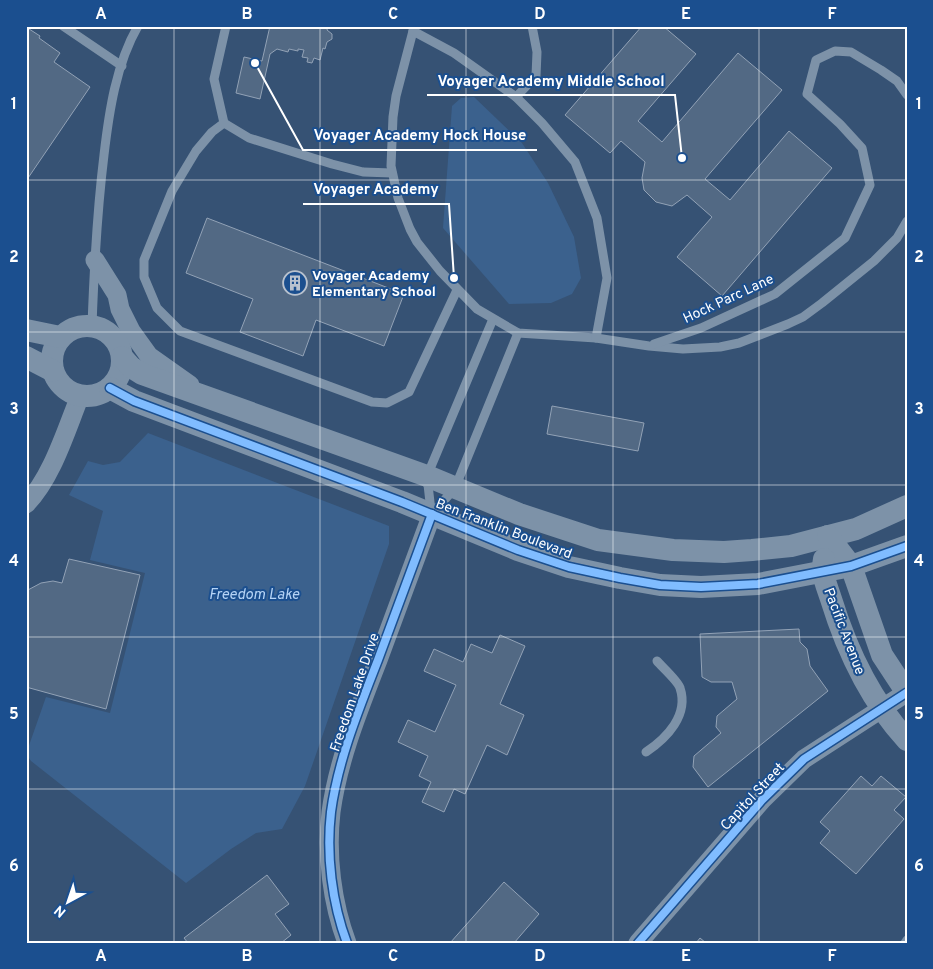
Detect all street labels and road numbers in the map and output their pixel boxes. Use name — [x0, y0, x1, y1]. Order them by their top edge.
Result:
street label: Hock Parc Lane — [681, 271, 777, 328]
street label: Ben Franklin Boulevard — [433, 496, 574, 563]
street label: Pacific Avenue — [819, 586, 868, 677]
street label: Freedom Lake Drive — [327, 631, 384, 754]
street label: Capitol Street — [717, 760, 789, 834]

